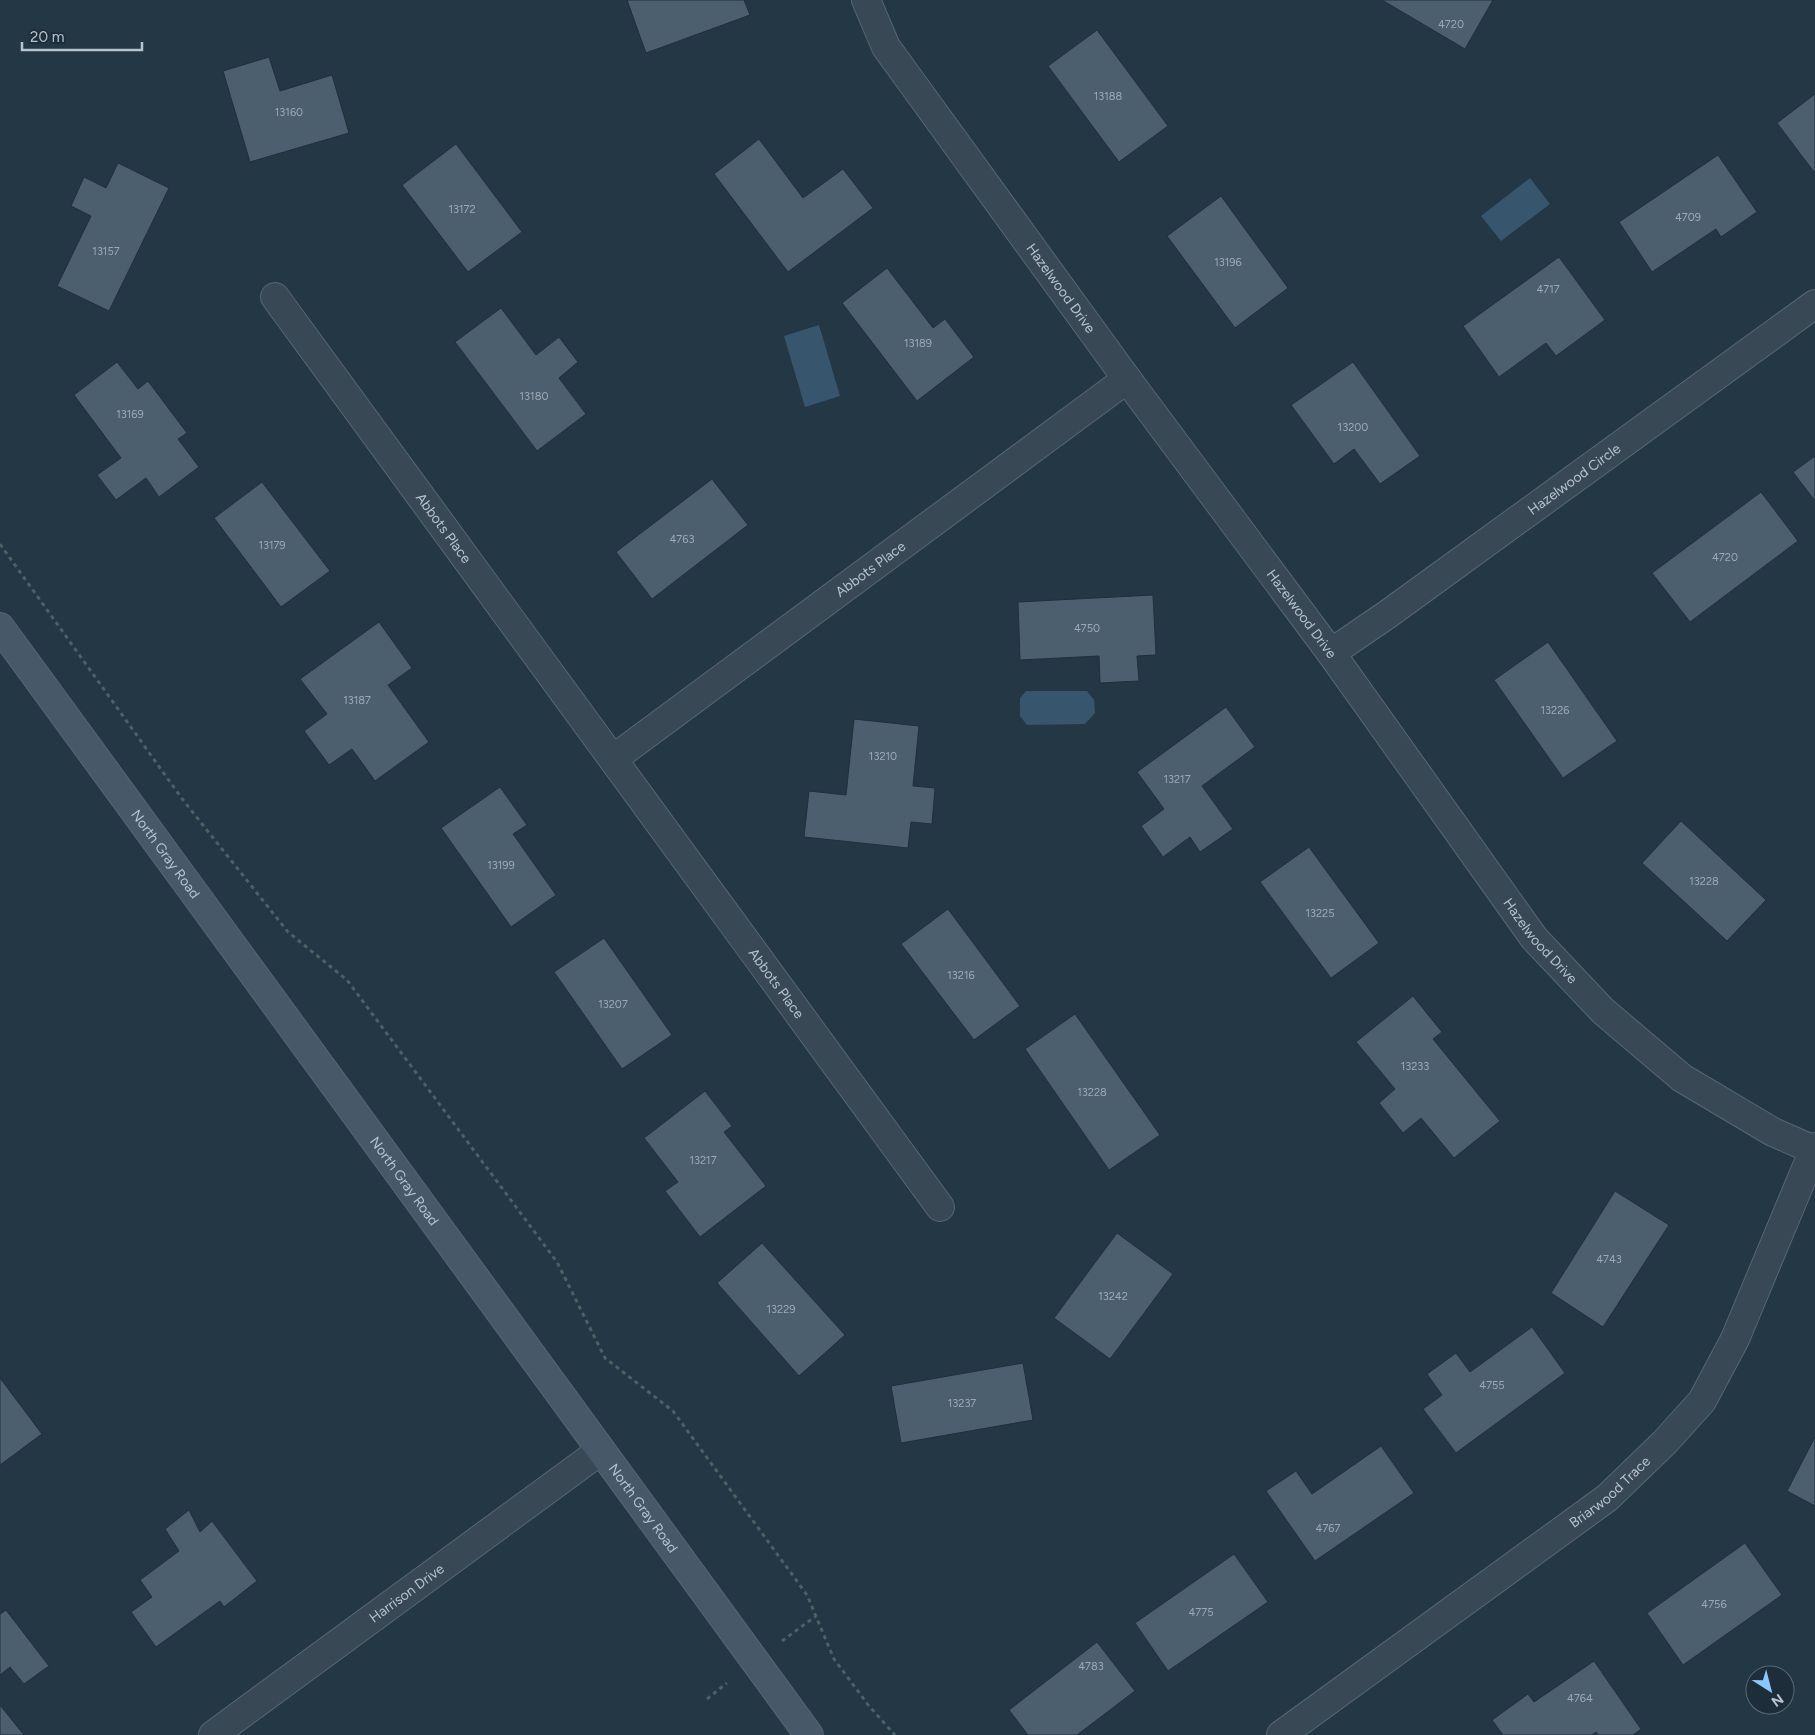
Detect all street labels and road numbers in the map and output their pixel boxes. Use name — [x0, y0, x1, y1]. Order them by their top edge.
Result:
street label: Hazelwood Drive — [1023, 240, 1099, 336]
street label: Hazelwood Circle — [1524, 439, 1624, 518]
street label: Abbots Place — [412, 489, 475, 567]
street label: Abbots Place — [832, 537, 909, 600]
street label: Hazelwood Drive — [1263, 566, 1341, 662]
street label: North Gray Road — [128, 806, 204, 902]
street label: Hazelwood Drive — [1500, 895, 1581, 987]
street label: Abbots Place — [745, 945, 808, 1022]
street label: North Gray Road — [366, 1133, 443, 1229]
street label: Briarwood Trace — [1566, 1452, 1654, 1531]
street label: North Gray Road — [605, 1460, 681, 1556]
street label: Harrison Drive — [366, 1560, 448, 1626]

